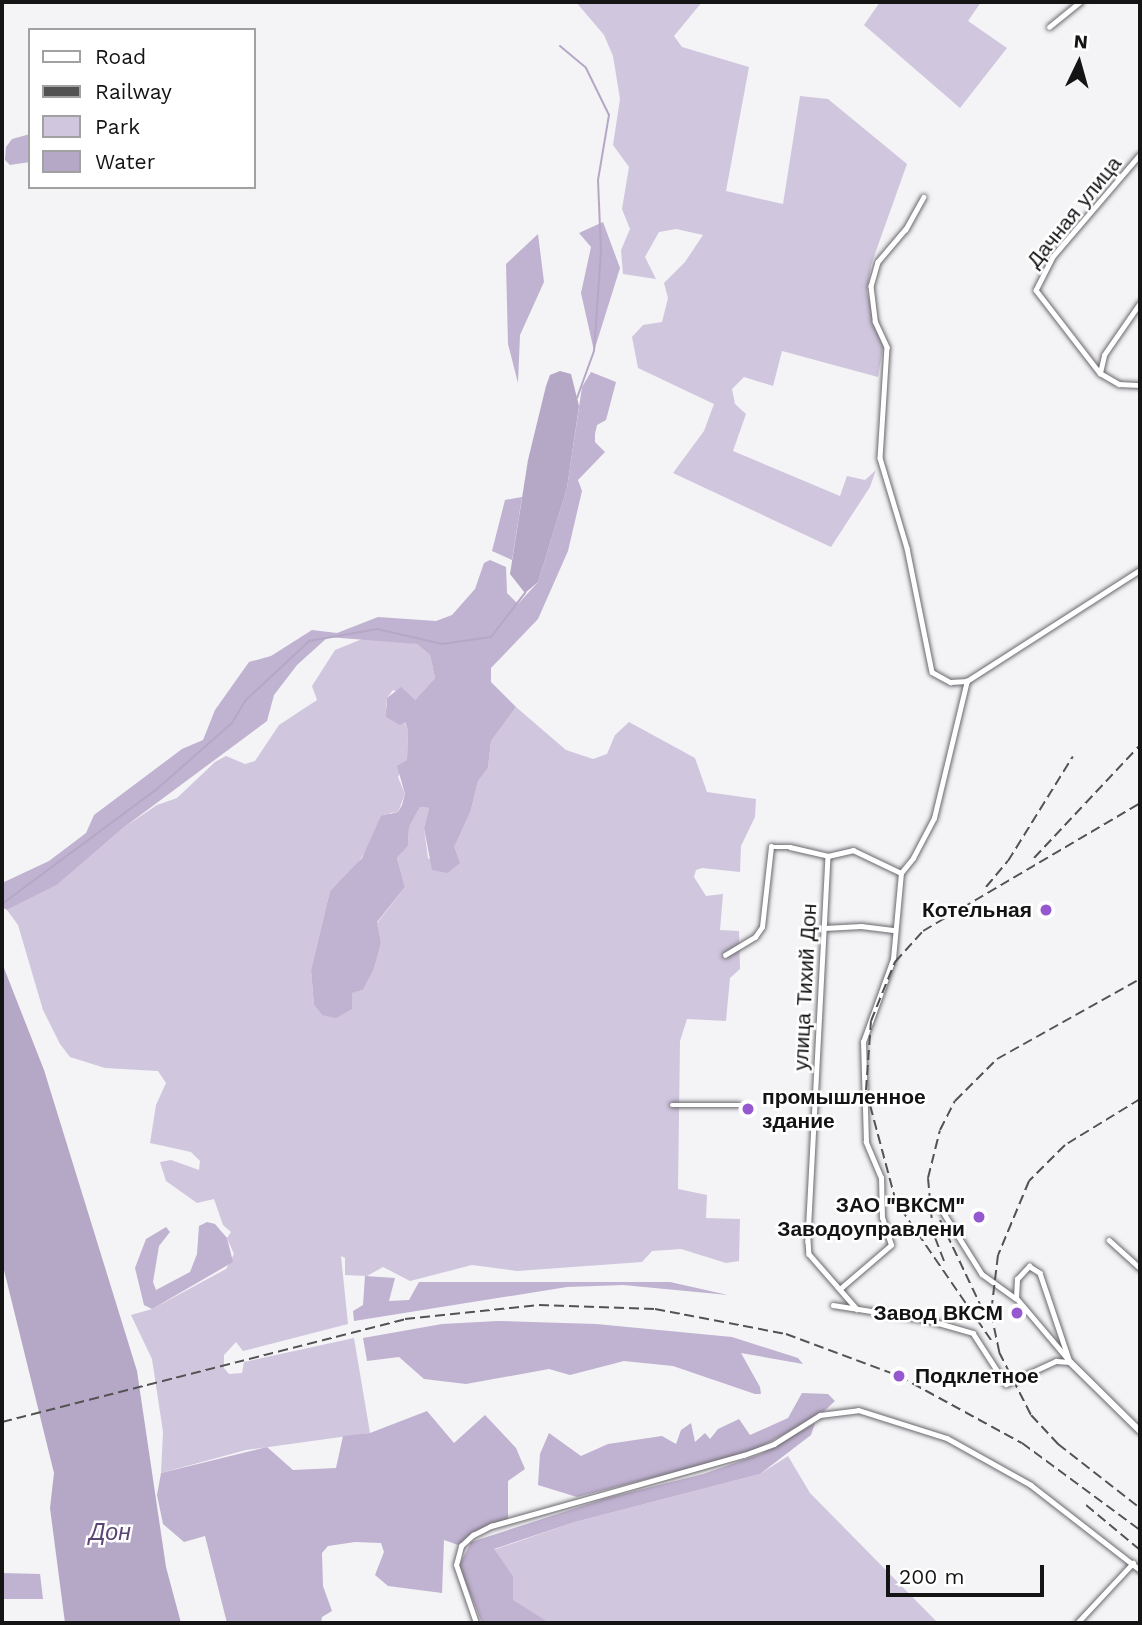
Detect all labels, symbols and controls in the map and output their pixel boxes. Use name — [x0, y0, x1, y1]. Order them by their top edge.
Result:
legend — [28, 28, 256, 189]
north arrow — [1044, 28, 1114, 98]
text: N — [1073, 30, 1089, 54]
text: Road — [95, 44, 146, 69]
text: Railway — [95, 79, 172, 104]
text: Park — [95, 114, 140, 139]
text: Water — [95, 149, 155, 174]
street label: Дачная улица — [1021, 151, 1127, 273]
place label: Котельная — [922, 897, 1032, 923]
marker: Котельная — [1038, 902, 1054, 918]
street label: улица Тихий Дон — [788, 903, 822, 1071]
place label: промышленное здание — [762, 1084, 926, 1134]
marker: промышленное здание — [740, 1101, 756, 1117]
place label: ЗАО "ВКСМ" Заводоуправлени — [777, 1192, 965, 1242]
marker: ЗАО "ВКСМ" Заводоуправлени — [971, 1209, 987, 1225]
place label: Завод ВКСМ — [874, 1300, 1003, 1326]
marker: Завод ВКСМ — [1009, 1305, 1025, 1321]
place label: Подклетное — [915, 1363, 1039, 1389]
marker: Подклетное — [889, 1366, 909, 1386]
water label: Дон — [89, 1519, 131, 1547]
scale bar — [890, 1552, 1048, 1596]
text: 200 m — [899, 1564, 965, 1589]

